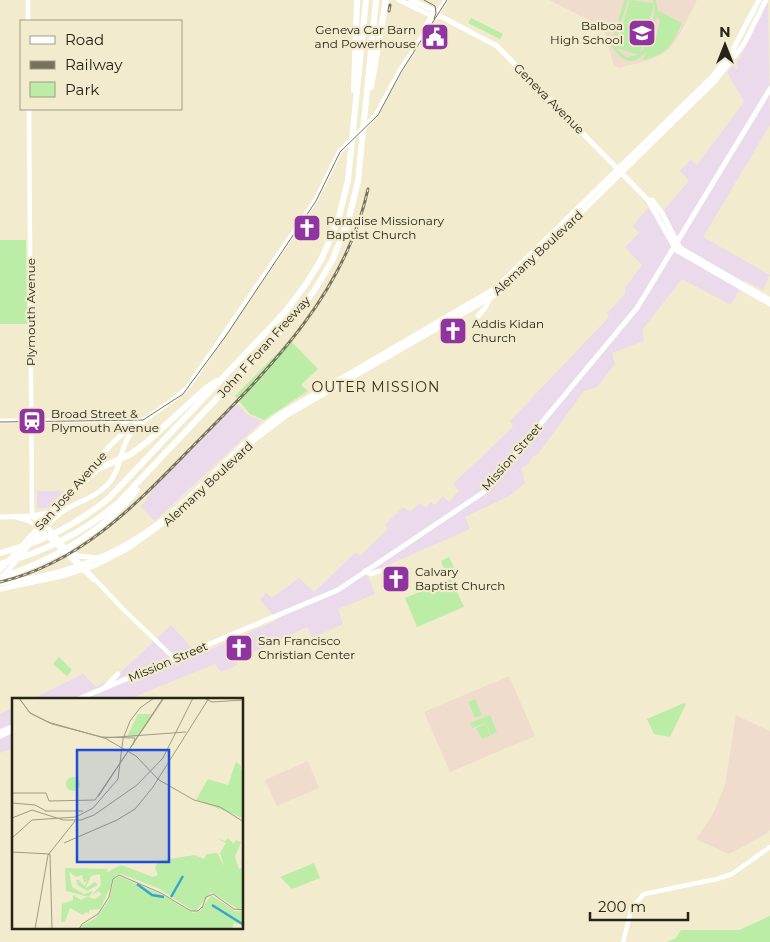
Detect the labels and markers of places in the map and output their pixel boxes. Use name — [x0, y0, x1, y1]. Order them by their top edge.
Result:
place label: Balboa High School — [550, 18, 623, 47]
school or university icon: Balboa High School — [627, 18, 657, 48]
place label: Geneva Car Barn and Powerhouse — [315, 22, 416, 51]
public building icon: Geneva Car Barn and Powerhouse — [420, 22, 450, 52]
church icon: Paradise Missionary Baptist Church — [292, 213, 322, 243]
place label: Paradise Missionary Baptist Church — [326, 213, 445, 242]
church icon: Addis Kidan Church — [438, 316, 468, 346]
place label: Addis Kidan Church — [472, 316, 544, 345]
station icon: Broad Street & Plymouth Avenue — [17, 406, 47, 436]
place label: Broad Street & Plymouth Avenue — [51, 406, 159, 435]
church icon: Calvary Baptist Church — [381, 564, 411, 594]
place label: Calvary Baptist Church — [415, 564, 505, 593]
church icon: San Francisco Christian Center — [224, 633, 254, 663]
place label: San Francisco Christian Center — [258, 633, 355, 662]

